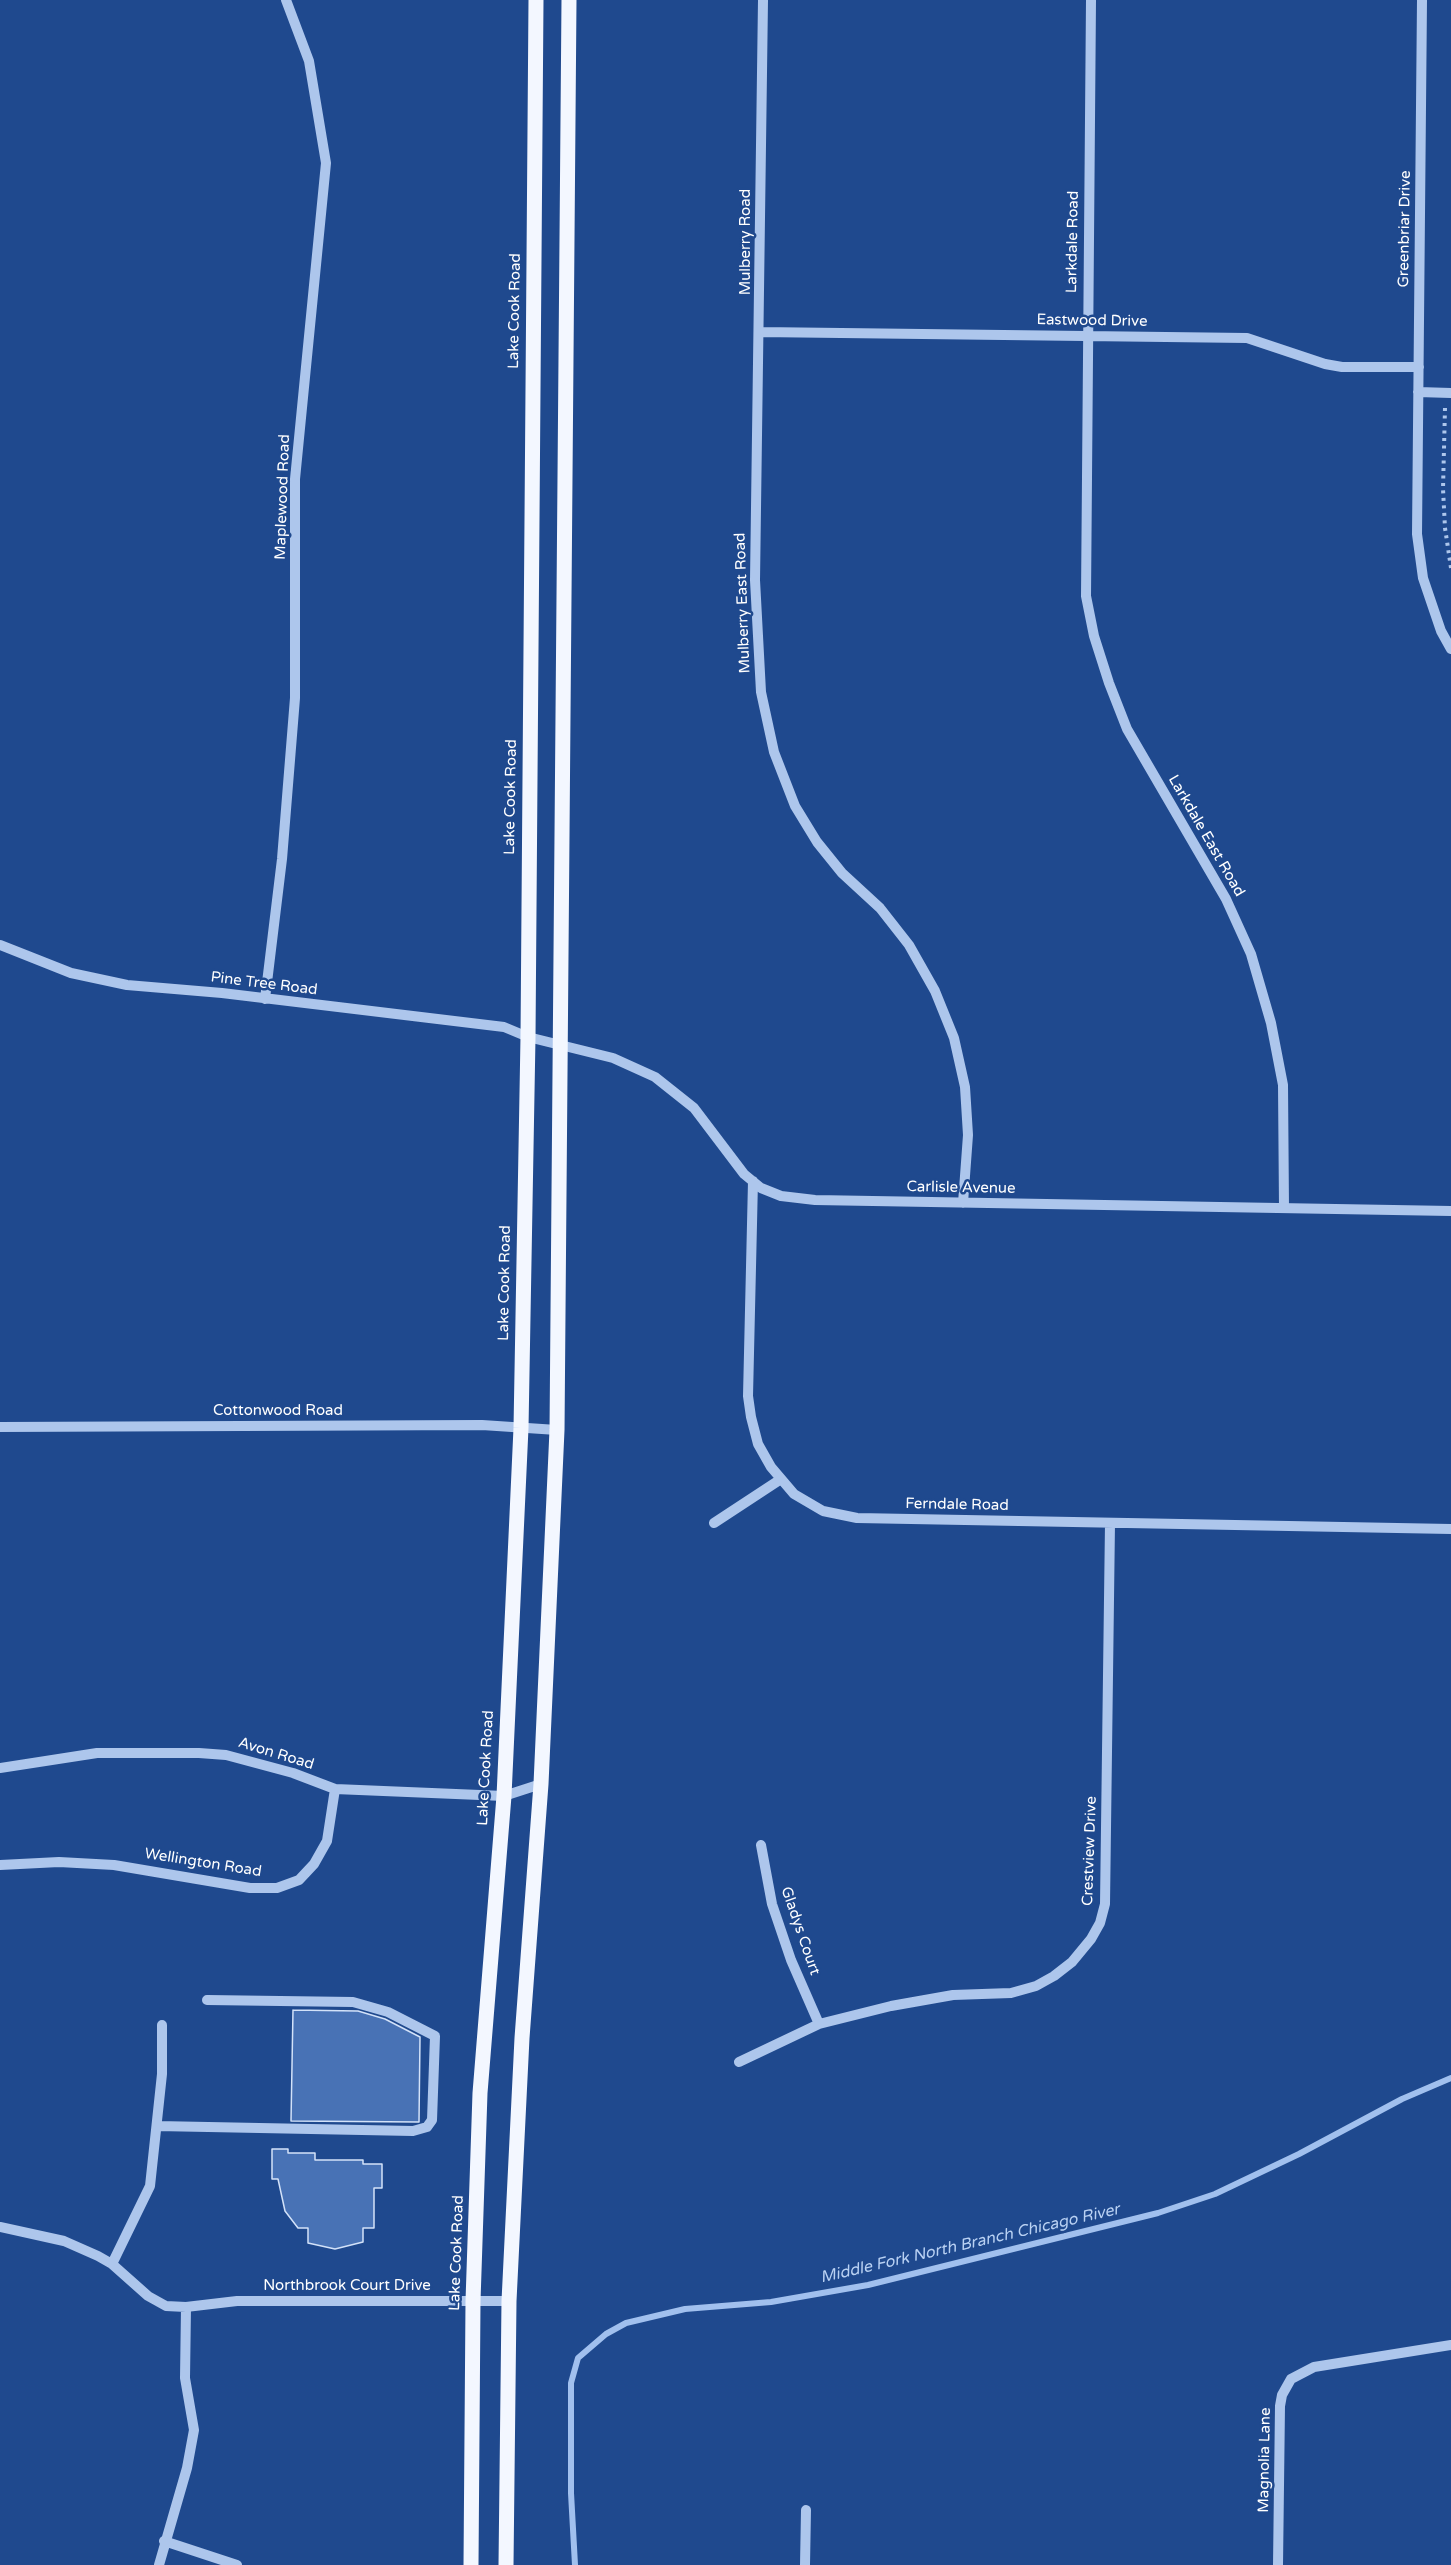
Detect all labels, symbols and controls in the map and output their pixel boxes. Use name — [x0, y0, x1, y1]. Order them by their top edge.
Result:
street label: Greenbriar Drive — [1395, 170, 1415, 288]
street label: Mulberry Road — [737, 189, 755, 295]
street label: Larkdale Road — [1063, 191, 1083, 293]
street label: Lake Cook Road — [505, 253, 525, 369]
street label: Eastwood Drive — [1036, 311, 1148, 331]
street label: Maplewood Road — [272, 434, 294, 560]
street label: Mulberry East Road — [732, 532, 754, 674]
street label: Lake Cook Road — [501, 739, 521, 855]
street label: Larkdale East Road — [1164, 772, 1248, 900]
street label: Pine Tree Road — [210, 969, 318, 999]
street label: Carlisle Avenue — [906, 1178, 1016, 1198]
street label: Lake Cook Road — [495, 1225, 515, 1341]
street label: Cottonwood Road — [213, 1402, 343, 1420]
street label: Ferndale Road — [905, 1495, 1009, 1515]
street label: Lake Cook Road — [474, 1710, 498, 1826]
street label: Avon Road — [236, 1734, 316, 1774]
street label: Crestview Drive — [1079, 1796, 1101, 1906]
street label: Wellington Road — [143, 1845, 263, 1881]
street label: Gladys Court — [777, 1885, 823, 1977]
street label: Lake Cook Road — [446, 2195, 468, 2311]
water label: Middle Fork North Branch Chicago River — [818, 2200, 1122, 2288]
street label: Northbrook Court Drive — [263, 2277, 431, 2295]
street label: Magnolia Lane — [1255, 2407, 1275, 2513]

